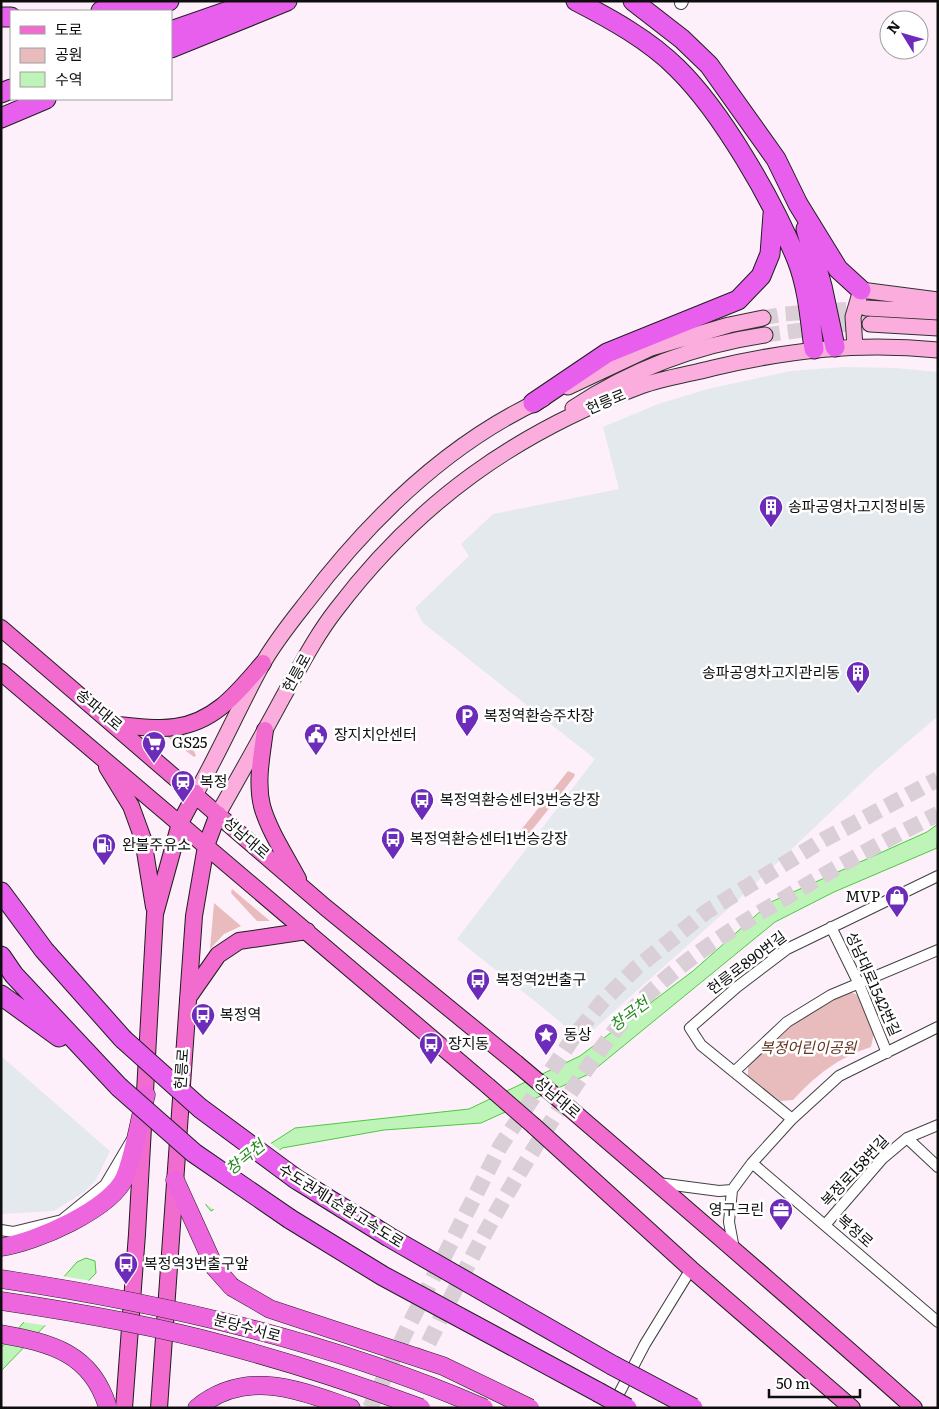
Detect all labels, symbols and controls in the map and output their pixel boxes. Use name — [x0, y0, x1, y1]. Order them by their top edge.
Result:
legend — [10, 10, 172, 100]
north arrow — [879, 10, 929, 60]
text: N — [881, 16, 904, 37]
text: 도로 — [55, 17, 83, 40]
text: 공원 — [55, 42, 83, 65]
text: 수역 — [55, 67, 83, 90]
street label: 헌릉로 — [582, 382, 629, 419]
building icon: 송파공영차고지정비동 — [758, 494, 784, 528]
place label: 송파공영차고지정비동 — [788, 494, 926, 517]
street label: 헌릉로 — [276, 649, 316, 696]
place label: 송파공영차고지관리동 — [702, 660, 840, 683]
building icon: 송파공영차고지관리동 — [845, 660, 871, 694]
street label: 송파대로 — [71, 682, 129, 735]
parking icon: 복정역환승주차장 — [454, 703, 480, 737]
place label: 복정역환승주차장 — [484, 703, 595, 726]
public building icon: 장지치안센터 — [303, 722, 329, 756]
place label: 장지치안센터 — [334, 722, 417, 745]
supermarket icon: GS25 — [141, 730, 167, 764]
place label: GS25 — [172, 730, 208, 753]
station icon: 복정 — [170, 769, 196, 803]
place label: 복정 — [200, 769, 228, 792]
bus stop icon: 복정역환승센터3번승강장 — [409, 787, 435, 821]
place label: 복정역환승센터3번승강장 — [440, 787, 600, 810]
street label: 성남대로 — [219, 810, 275, 864]
bus stop icon: 복정역환승센터1번승강장 — [380, 826, 406, 860]
place label: 복정역환승센터1번승강장 — [410, 826, 568, 849]
fuel station icon: 완불주유소 — [91, 832, 117, 866]
place label: 완불주유소 — [122, 832, 191, 855]
place label: MVP — [845, 884, 880, 907]
shop icon: MVP — [884, 884, 910, 918]
street label: 헌릉로890번길 — [702, 924, 790, 999]
street label: 성남대로1542번길 — [841, 927, 908, 1039]
bus stop icon: 복정역2번출구 — [465, 967, 491, 1001]
place label: 복정역2번출구 — [496, 967, 586, 990]
water label: 창곡천 — [604, 989, 655, 1036]
bus stop icon: 복정역 — [190, 1002, 216, 1036]
place label: 복정역 — [220, 1002, 261, 1025]
place icon: 동상 — [533, 1022, 559, 1056]
place label: 동상 — [564, 1022, 592, 1045]
bus stop icon: 장지동 — [418, 1031, 444, 1065]
place label: 장지동 — [448, 1031, 489, 1054]
park label: 복정어린이공원 — [760, 1035, 857, 1058]
street label: 헌릉로 — [168, 1047, 193, 1090]
street label: 성남대로 — [529, 1070, 587, 1123]
street label: 복정로158번길 — [814, 1129, 893, 1211]
water label: 창곡천 — [220, 1132, 271, 1179]
street label: 수도권제1순환고속도로 — [275, 1157, 409, 1253]
place label: 영구크린 — [709, 1197, 764, 1220]
office icon: 영구크린 — [768, 1197, 794, 1231]
street label: 복정로 — [833, 1208, 879, 1252]
bus stop icon: 복정역3번출구앞 — [113, 1251, 139, 1285]
place label: 복정역3번출구앞 — [144, 1251, 249, 1274]
street label: 분당수서로 — [211, 1307, 284, 1347]
scale bar — [769, 1366, 860, 1398]
text: 50 m — [776, 1371, 810, 1394]

